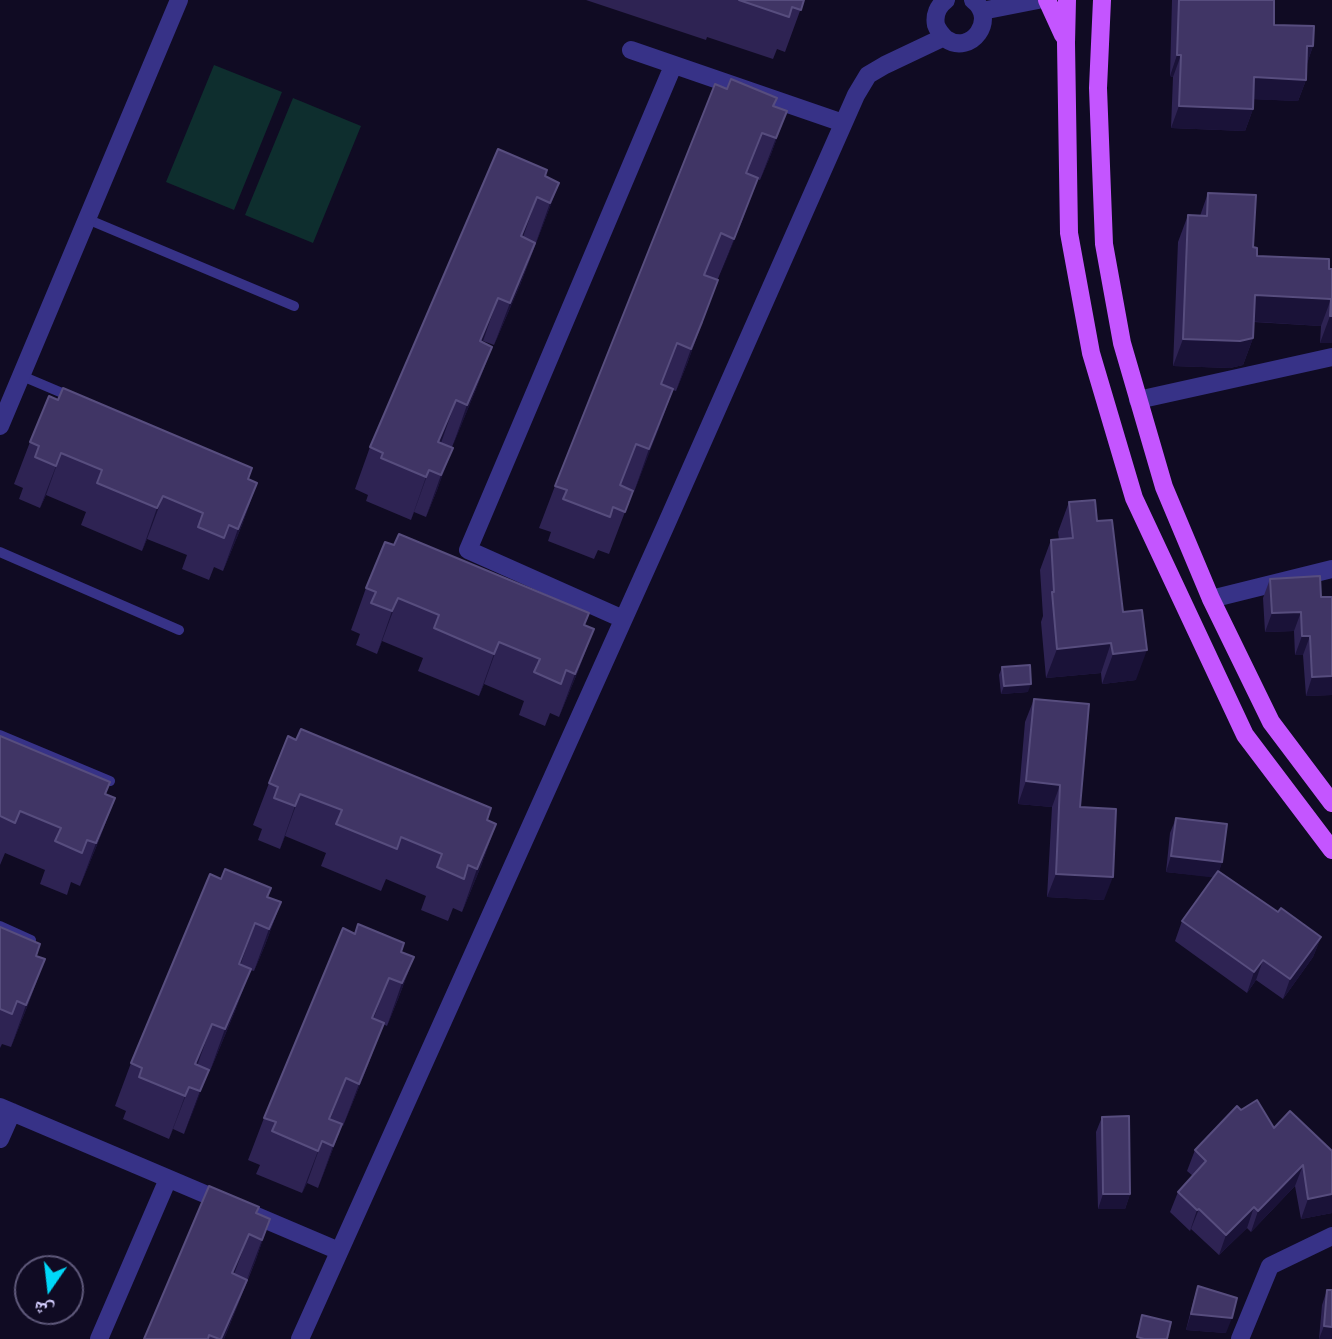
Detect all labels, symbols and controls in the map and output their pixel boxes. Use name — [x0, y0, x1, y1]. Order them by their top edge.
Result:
north arrow — [14, 1255, 84, 1325]
text: ش — [31, 1293, 57, 1324]

